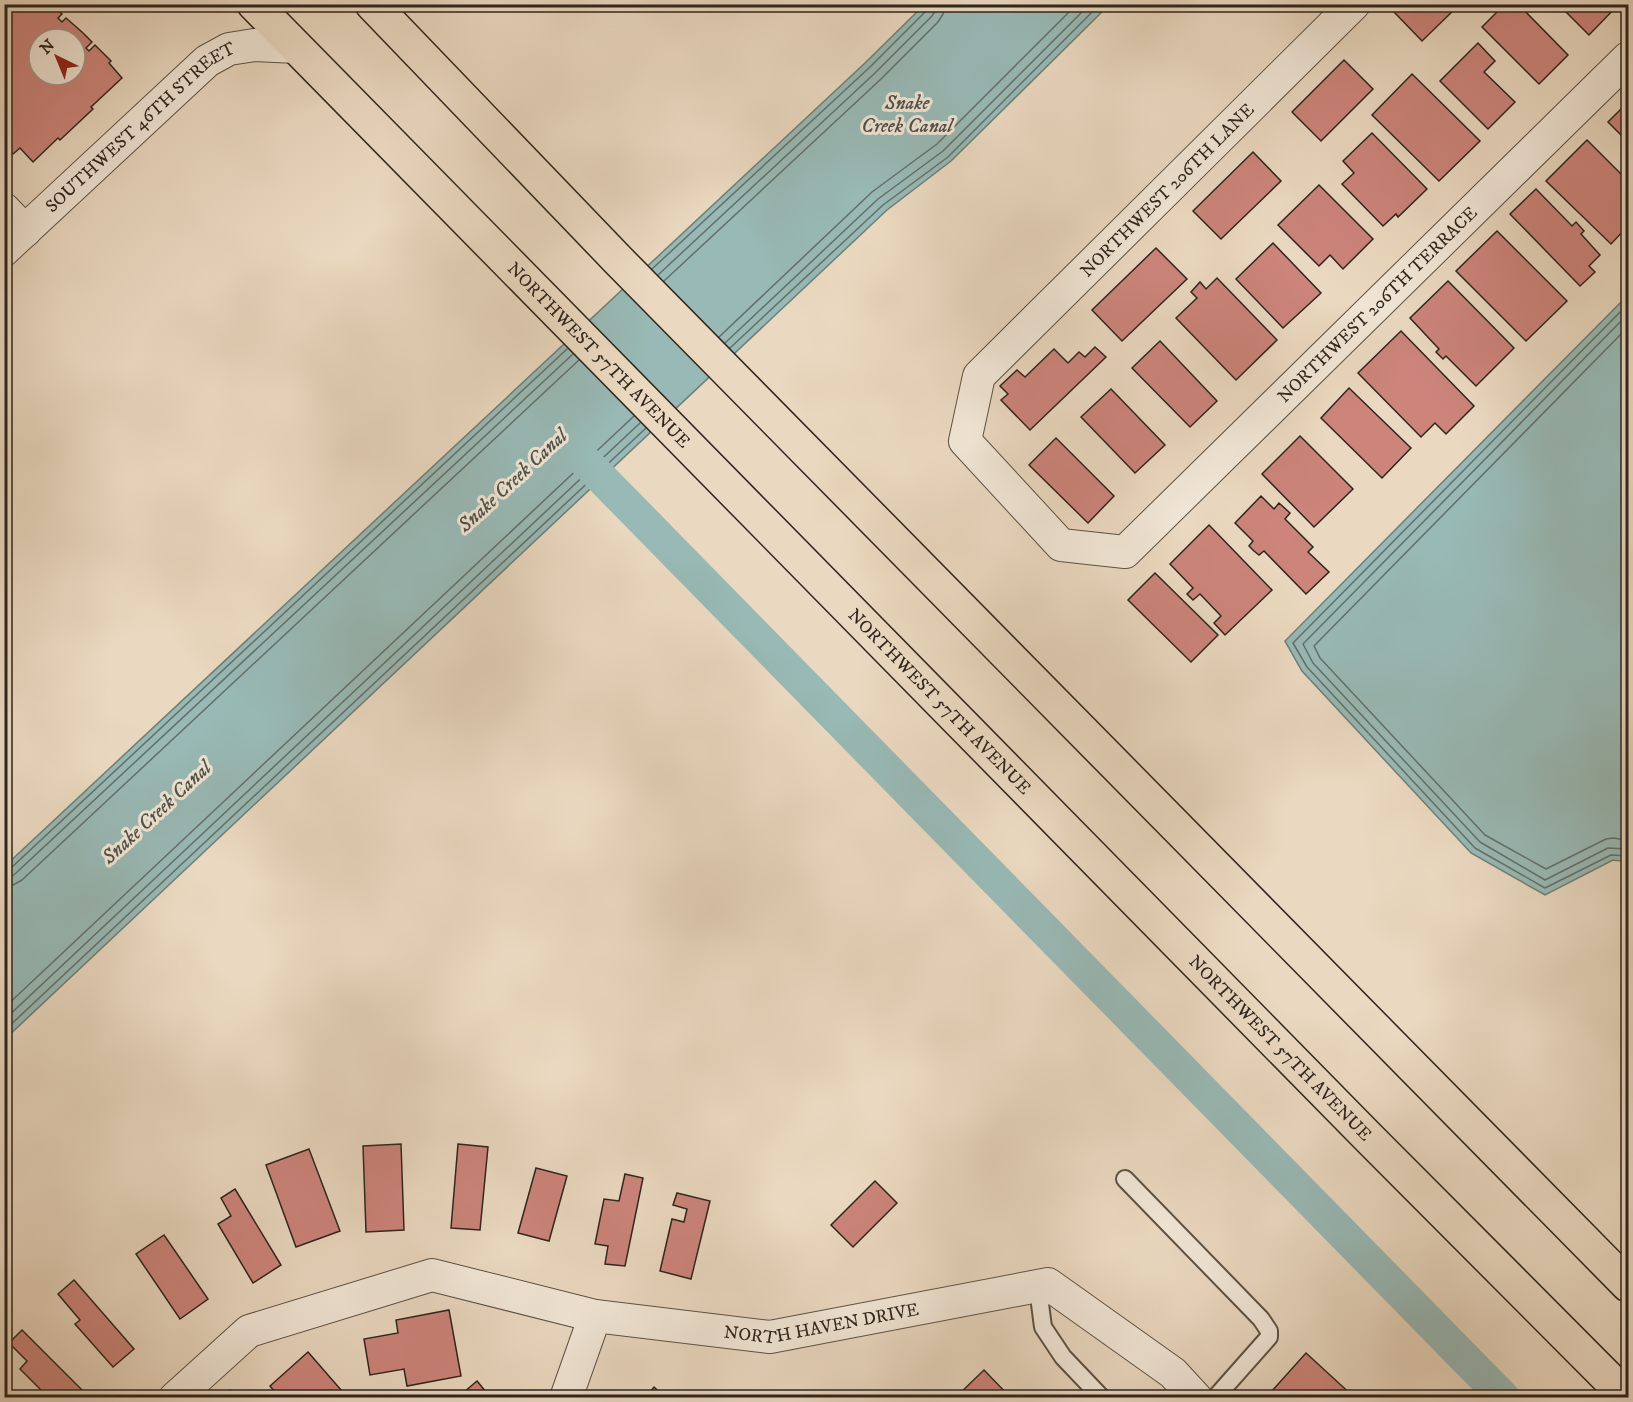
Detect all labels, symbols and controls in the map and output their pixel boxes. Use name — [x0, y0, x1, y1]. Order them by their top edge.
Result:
north arrow — [27, 27, 87, 87]
text: N — [36, 35, 59, 59]
street label: SOUTHWEST 46TH STREET — [41, 37, 240, 218]
water label: Snake Creek Canal — [861, 91, 954, 139]
street label: NORTHWEST 206TH LANE — [1076, 99, 1259, 282]
street label: NORTHWEST 206TH TERRACE — [1273, 202, 1482, 408]
street label: NORTHWEST 57TH AVENUE — [502, 258, 694, 453]
water label: Snake Creek Canal — [452, 423, 574, 539]
street label: NORTHWEST 57TH AVENUE — [843, 605, 1035, 800]
water label: Snake Creek Canal — [96, 755, 218, 871]
street label: NORTHWEST 57TH AVENUE — [1184, 951, 1376, 1146]
street label: NORTH HAVEN DRIVE — [723, 1299, 921, 1350]

